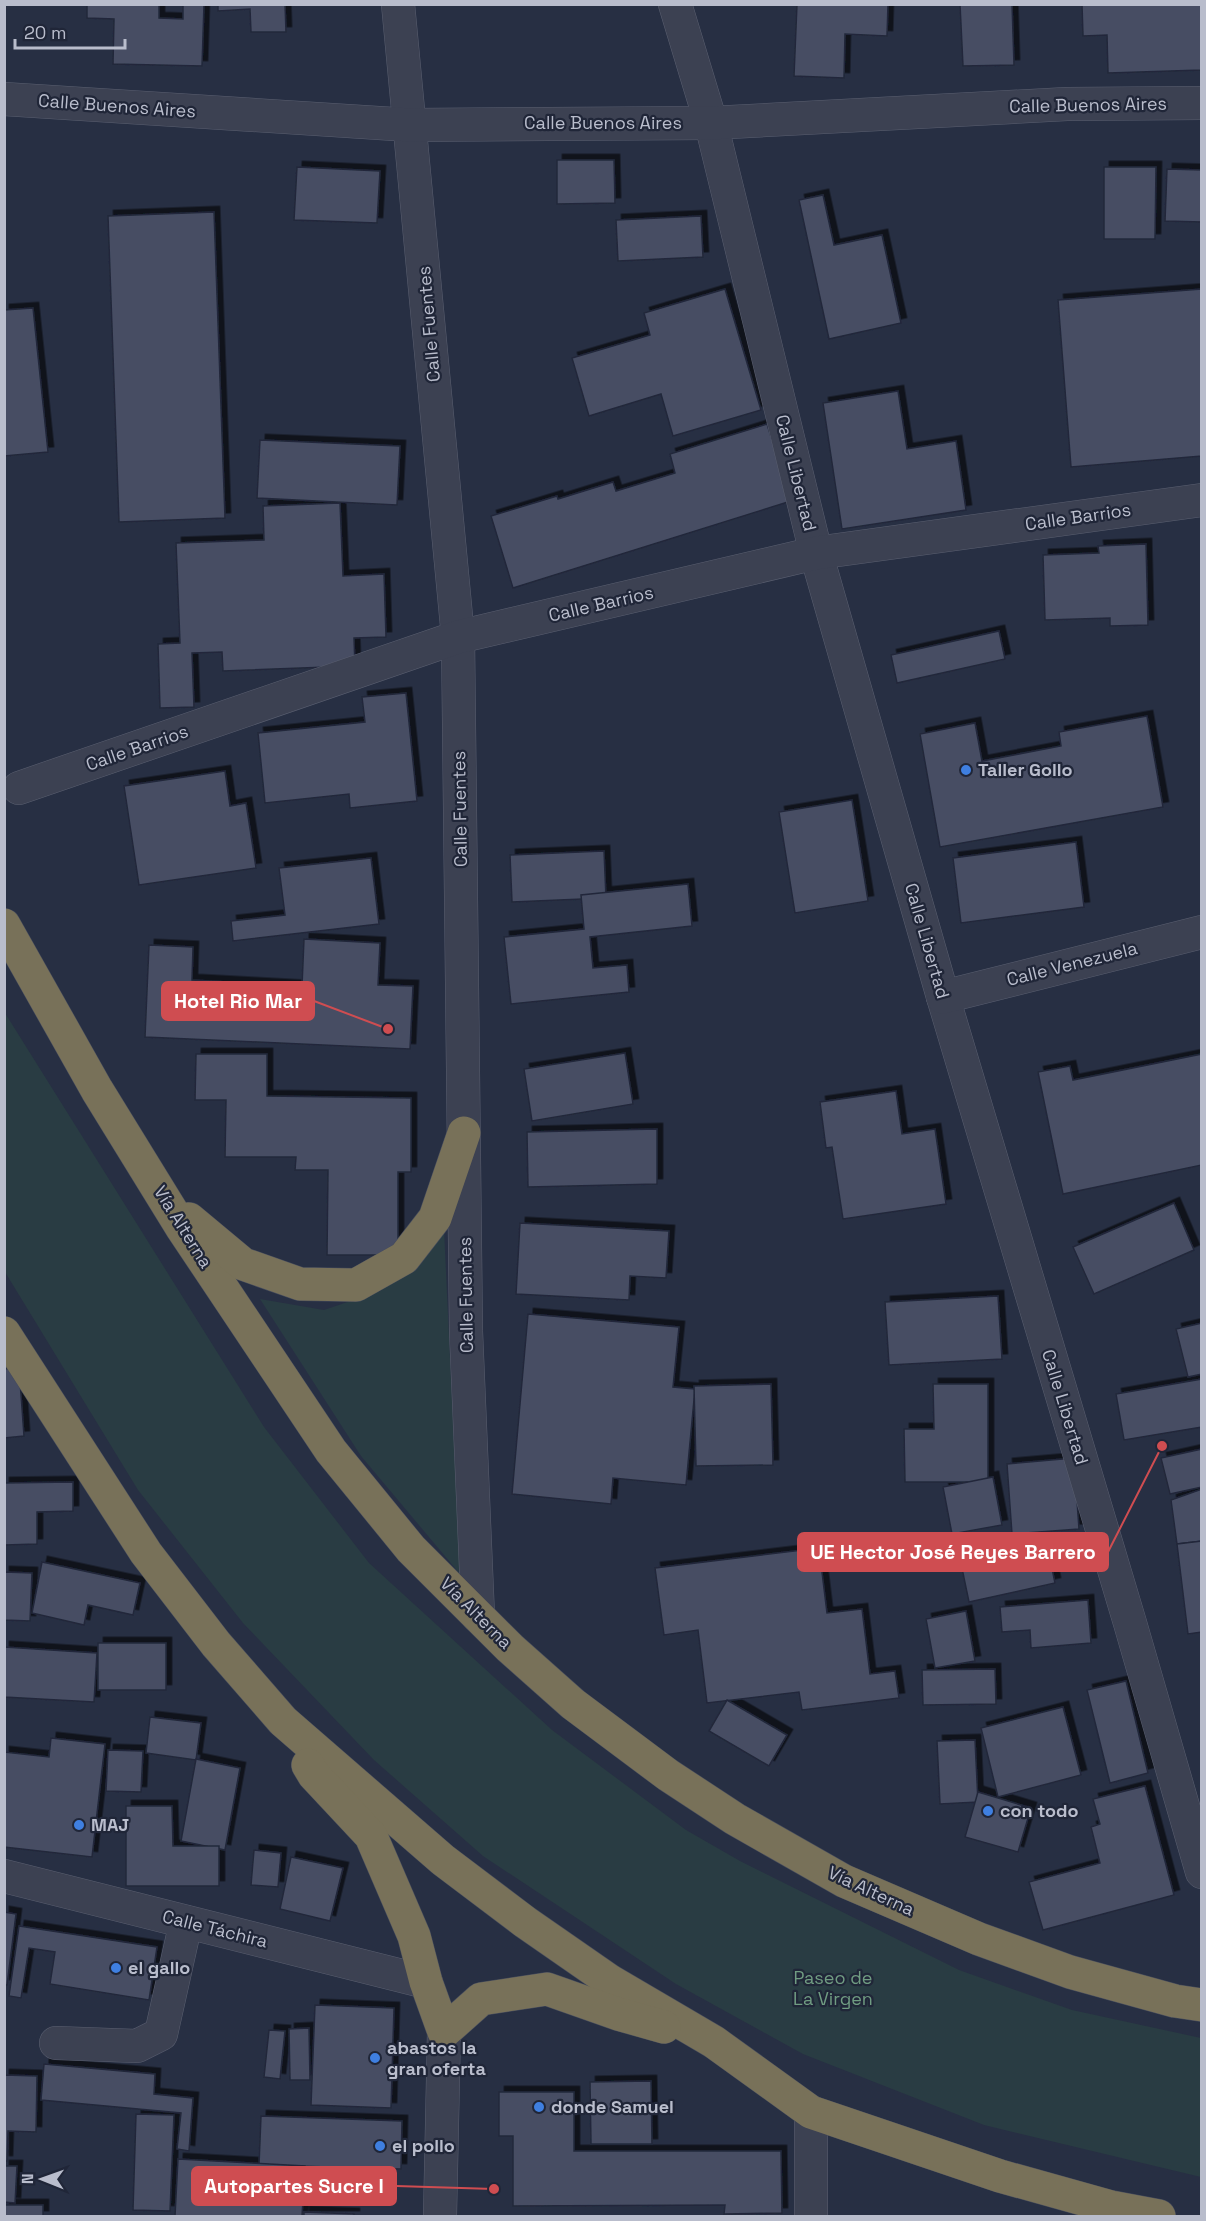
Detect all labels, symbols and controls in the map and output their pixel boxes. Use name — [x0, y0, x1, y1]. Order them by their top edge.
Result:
scale bar — [15, 12, 124, 50]
text: 20 m — [24, 21, 67, 44]
street label: Calle Buenos Aires — [37, 89, 197, 122]
street label: Calle Buenos Aires — [1009, 92, 1167, 117]
street label: Calle Buenos Aires — [524, 111, 682, 134]
street label: Calle Fuentes — [412, 265, 445, 383]
street label: Calle Libertad — [771, 412, 822, 533]
street label: Calle Barrios — [1023, 498, 1132, 535]
street label: Calle Barrios — [546, 580, 656, 627]
street label: Calle Barrios — [83, 719, 191, 776]
street label: Calle Fuentes — [447, 751, 472, 867]
place label: Taller Gollo — [978, 758, 1073, 781]
marker: Taller Gollo — [959, 763, 973, 777]
street label: Calle Libertad — [900, 880, 955, 1001]
street label: Calle Venezuela — [1004, 936, 1140, 991]
callout: Hotel Rio Mar — [162, 982, 314, 1020]
text: Hotel Rio Mar — [174, 988, 302, 1014]
street label: Vía Alterna — [149, 1181, 218, 1272]
street label: Calle Fuentes — [453, 1237, 478, 1353]
street label: Calle Libertad — [1037, 1346, 1094, 1467]
callout: UE Hector José Reyes Barrero — [798, 1533, 1108, 1571]
text: UE Hector José Reyes Barrero — [810, 1539, 1096, 1565]
street label: Vía Alterna — [435, 1572, 517, 1654]
place label: con todo — [1000, 1799, 1079, 1822]
marker: con todo — [981, 1804, 995, 1818]
place label: MAJ — [91, 1813, 129, 1836]
marker: MAJ — [72, 1818, 86, 1832]
street label: Vía Alterna — [824, 1861, 918, 1921]
street label: Calle Táchira — [160, 1904, 270, 1953]
place label: el gallo — [128, 1956, 190, 1979]
marker: el gallo — [109, 1961, 123, 1975]
park label: Paseo de La Virgen — [793, 1966, 873, 2010]
place label: abastos la gran oferta — [387, 2036, 486, 2080]
marker: abastos la gran oferta — [368, 2051, 382, 2065]
place label: donde Samuel — [551, 2095, 674, 2118]
marker: donde Samuel — [532, 2100, 546, 2114]
place label: el pollo — [392, 2134, 455, 2157]
marker: el pollo — [373, 2139, 387, 2153]
north arrow — [12, 2149, 72, 2209]
callout: Autopartes Sucre I — [192, 2167, 396, 2205]
text: N — [17, 2173, 38, 2184]
text: Autopartes Sucre I — [204, 2173, 384, 2199]

